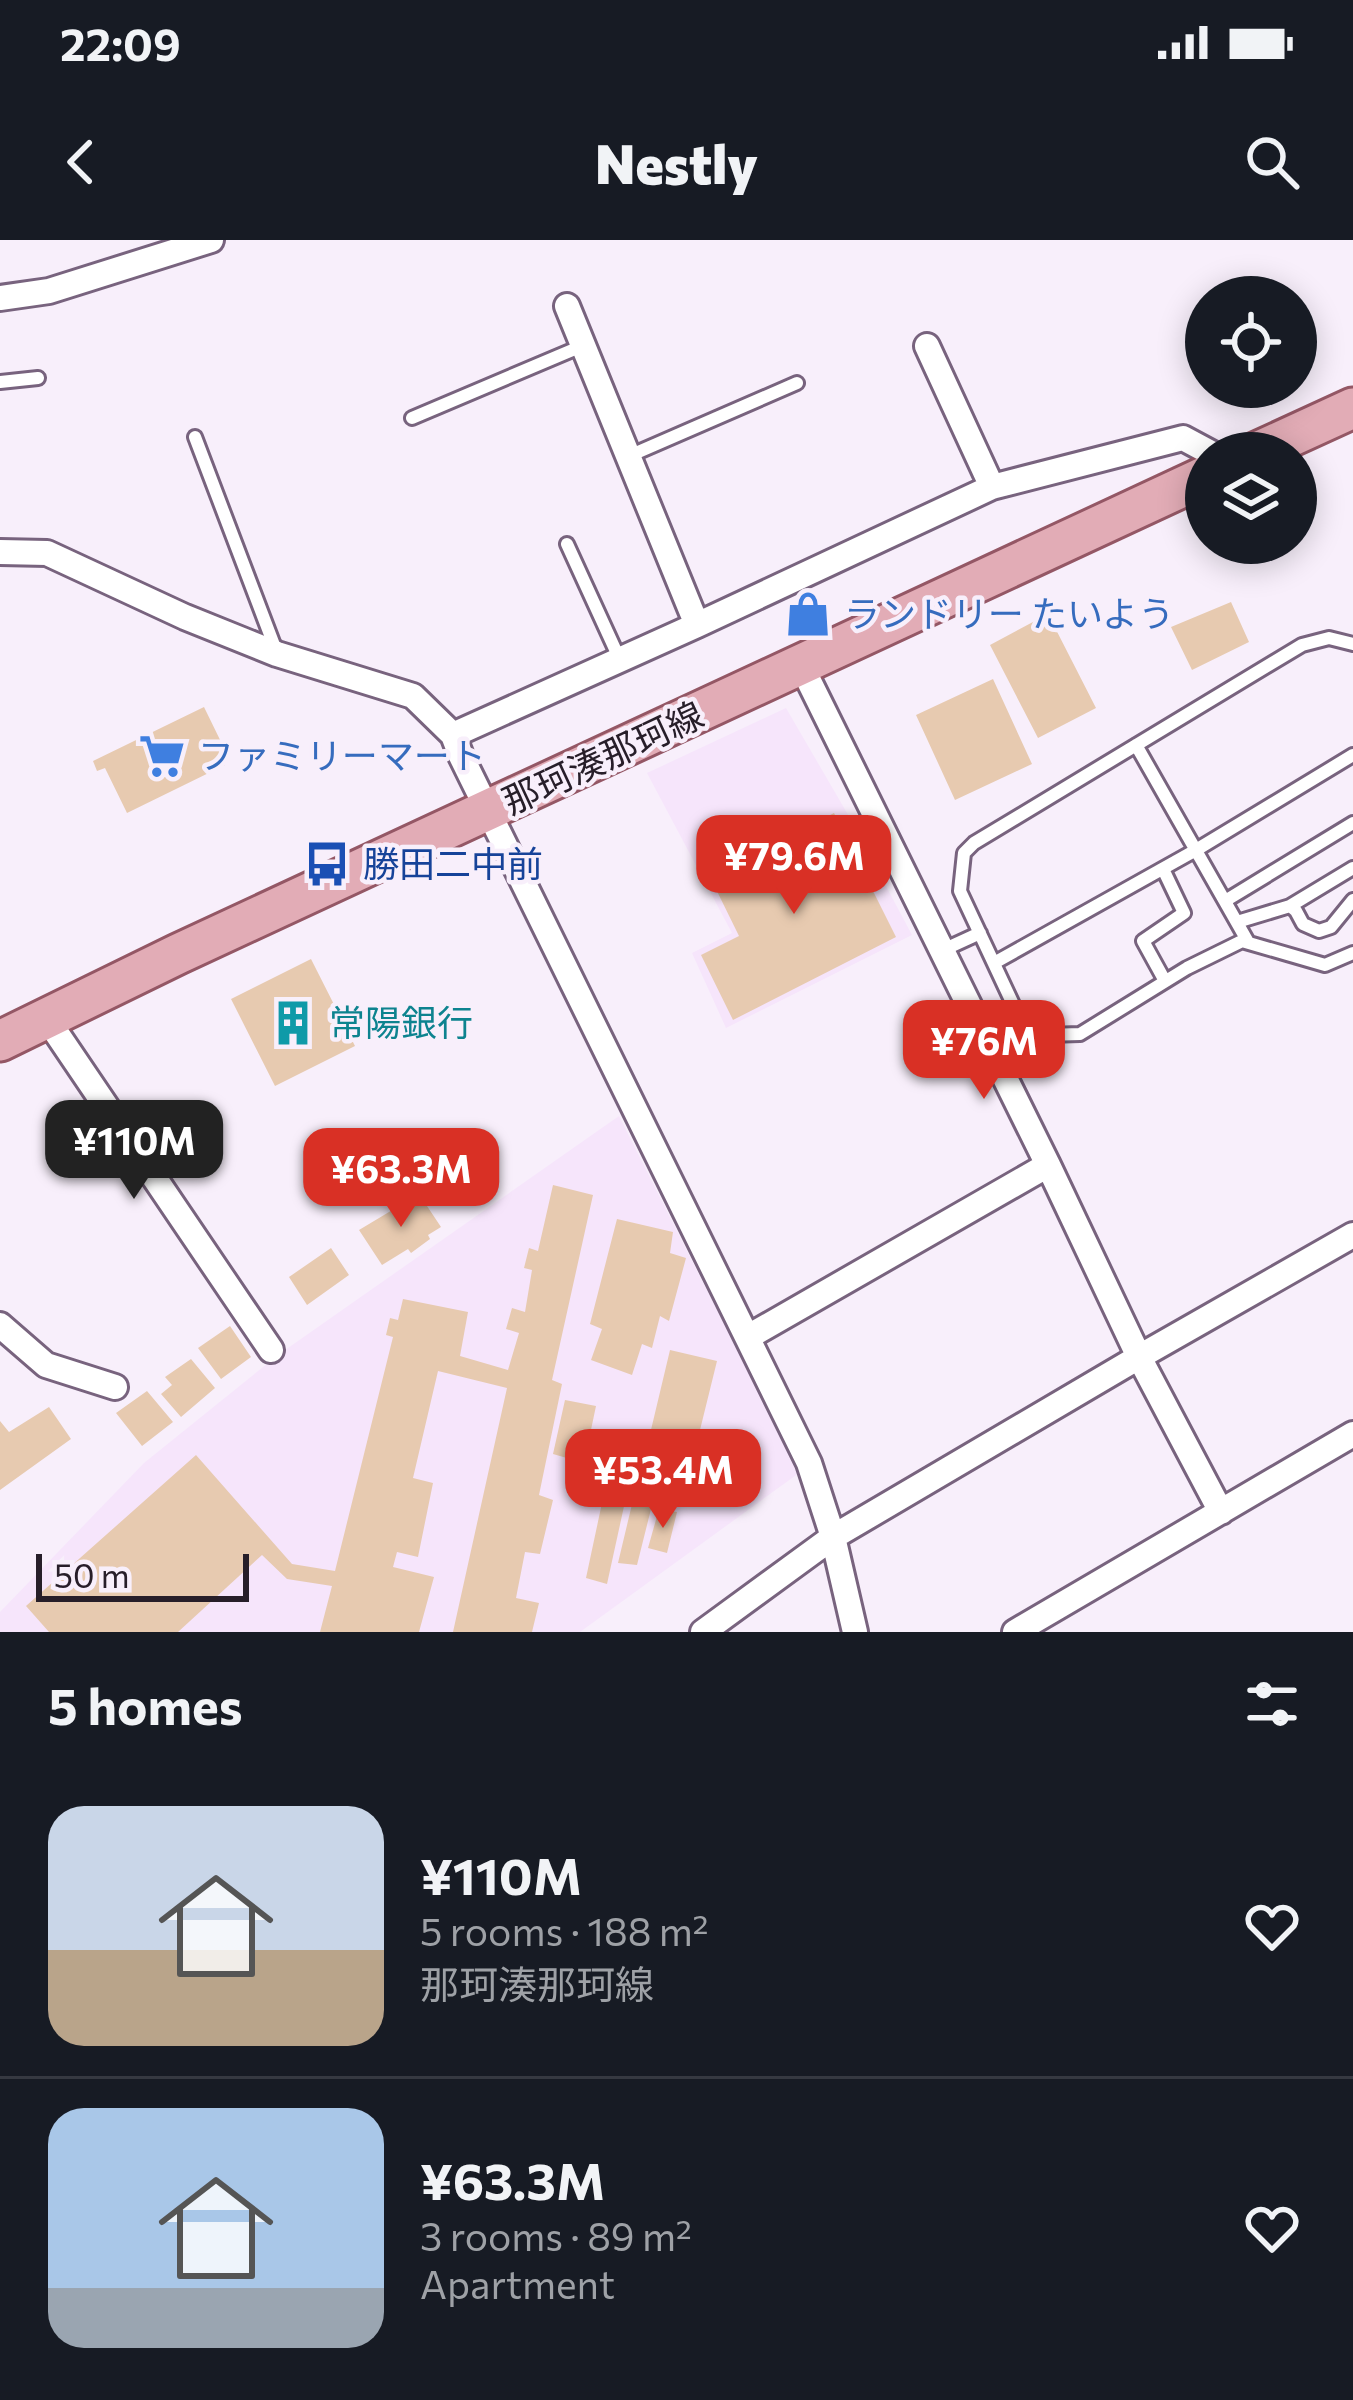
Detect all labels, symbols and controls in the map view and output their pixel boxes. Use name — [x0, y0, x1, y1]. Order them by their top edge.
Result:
text: 22:09 — [60, 15, 181, 70]
icon: back — [48, 129, 114, 195]
text: Nestly — [595, 129, 758, 195]
icon: search — [1239, 129, 1305, 195]
map controls — [1185, 276, 1317, 564]
button: locate — [1185, 276, 1317, 408]
button: layers — [1185, 432, 1317, 564]
shop icon: ランドリー たいよう — [783, 589, 833, 639]
place label: ランドリー たいよう — [844, 590, 1174, 634]
street label: 那珂湊那珂線 — [495, 691, 709, 822]
supermarket icon: ファミリーマート — [137, 731, 187, 781]
place label: ファミリーマート — [198, 732, 486, 776]
pin: ¥79.6M — [696, 815, 892, 917]
text: ¥79.6M — [723, 830, 865, 878]
bus stop icon: 勝田二中前 — [302, 839, 352, 889]
place label: 勝田二中前 — [363, 840, 543, 884]
building icon: 常陽銀行 — [268, 998, 318, 1048]
place label: 常陽銀行 — [329, 999, 473, 1043]
pin: ¥76M — [913, 1000, 1055, 1102]
text: ¥76M — [930, 1015, 1038, 1063]
pin: ¥110M — [50, 1100, 218, 1202]
text: ¥110M — [72, 1115, 196, 1163]
pin: ¥63.3M — [303, 1128, 499, 1230]
text: ¥63.3M — [330, 1143, 472, 1191]
pin: ¥53.4M — [565, 1429, 761, 1531]
text: ¥53.4M — [592, 1444, 734, 1492]
scale bar — [36, 1548, 249, 1601]
text: 50 m — [54, 1554, 130, 1595]
icon: filters — [1239, 1671, 1305, 1737]
text: 5 homes — [48, 1673, 243, 1736]
text: ¥110M — [420, 1843, 582, 1906]
icon: home — [144, 1854, 288, 1998]
icon: heart — [1239, 1893, 1305, 1959]
text: 5 rooms · 188 m² — [420, 1906, 709, 1954]
text: 那珂湊那珂線 — [420, 1959, 654, 2007]
text: ¥63.3M — [420, 2148, 605, 2211]
icon: home — [144, 2156, 288, 2300]
icon: heart — [1239, 2195, 1305, 2261]
text: 3 rooms · 89 m² — [420, 2211, 692, 2259]
text: Apartment — [420, 2259, 615, 2307]

